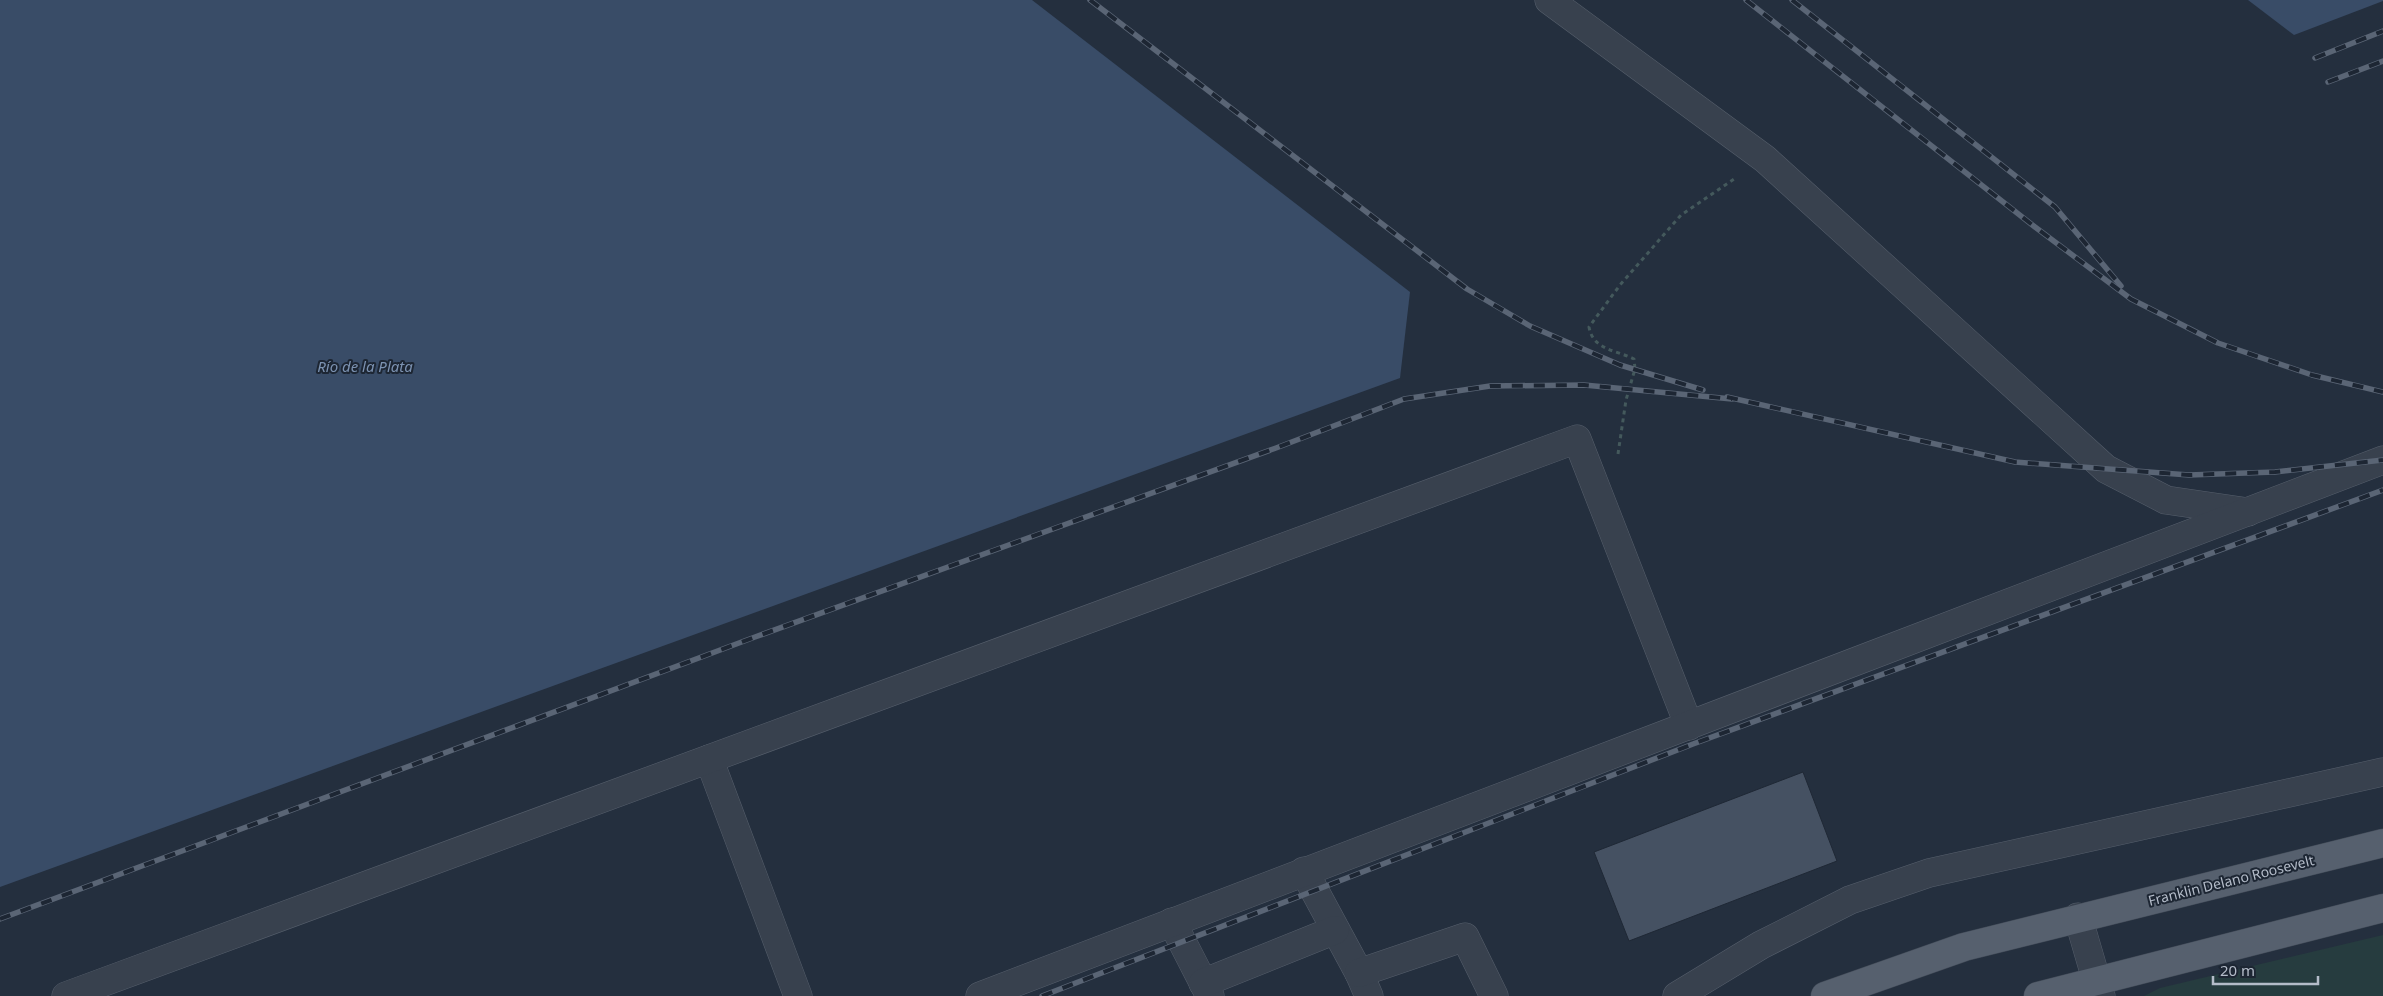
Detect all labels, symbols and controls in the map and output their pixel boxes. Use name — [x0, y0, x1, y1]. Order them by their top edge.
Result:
water label: Río de la Plata — [317, 356, 413, 376]
street label: Franklin Delano Roosevelt — [2146, 850, 2316, 910]
scale bar — [2213, 954, 2318, 986]
text: 20 m — [2220, 960, 2255, 980]

